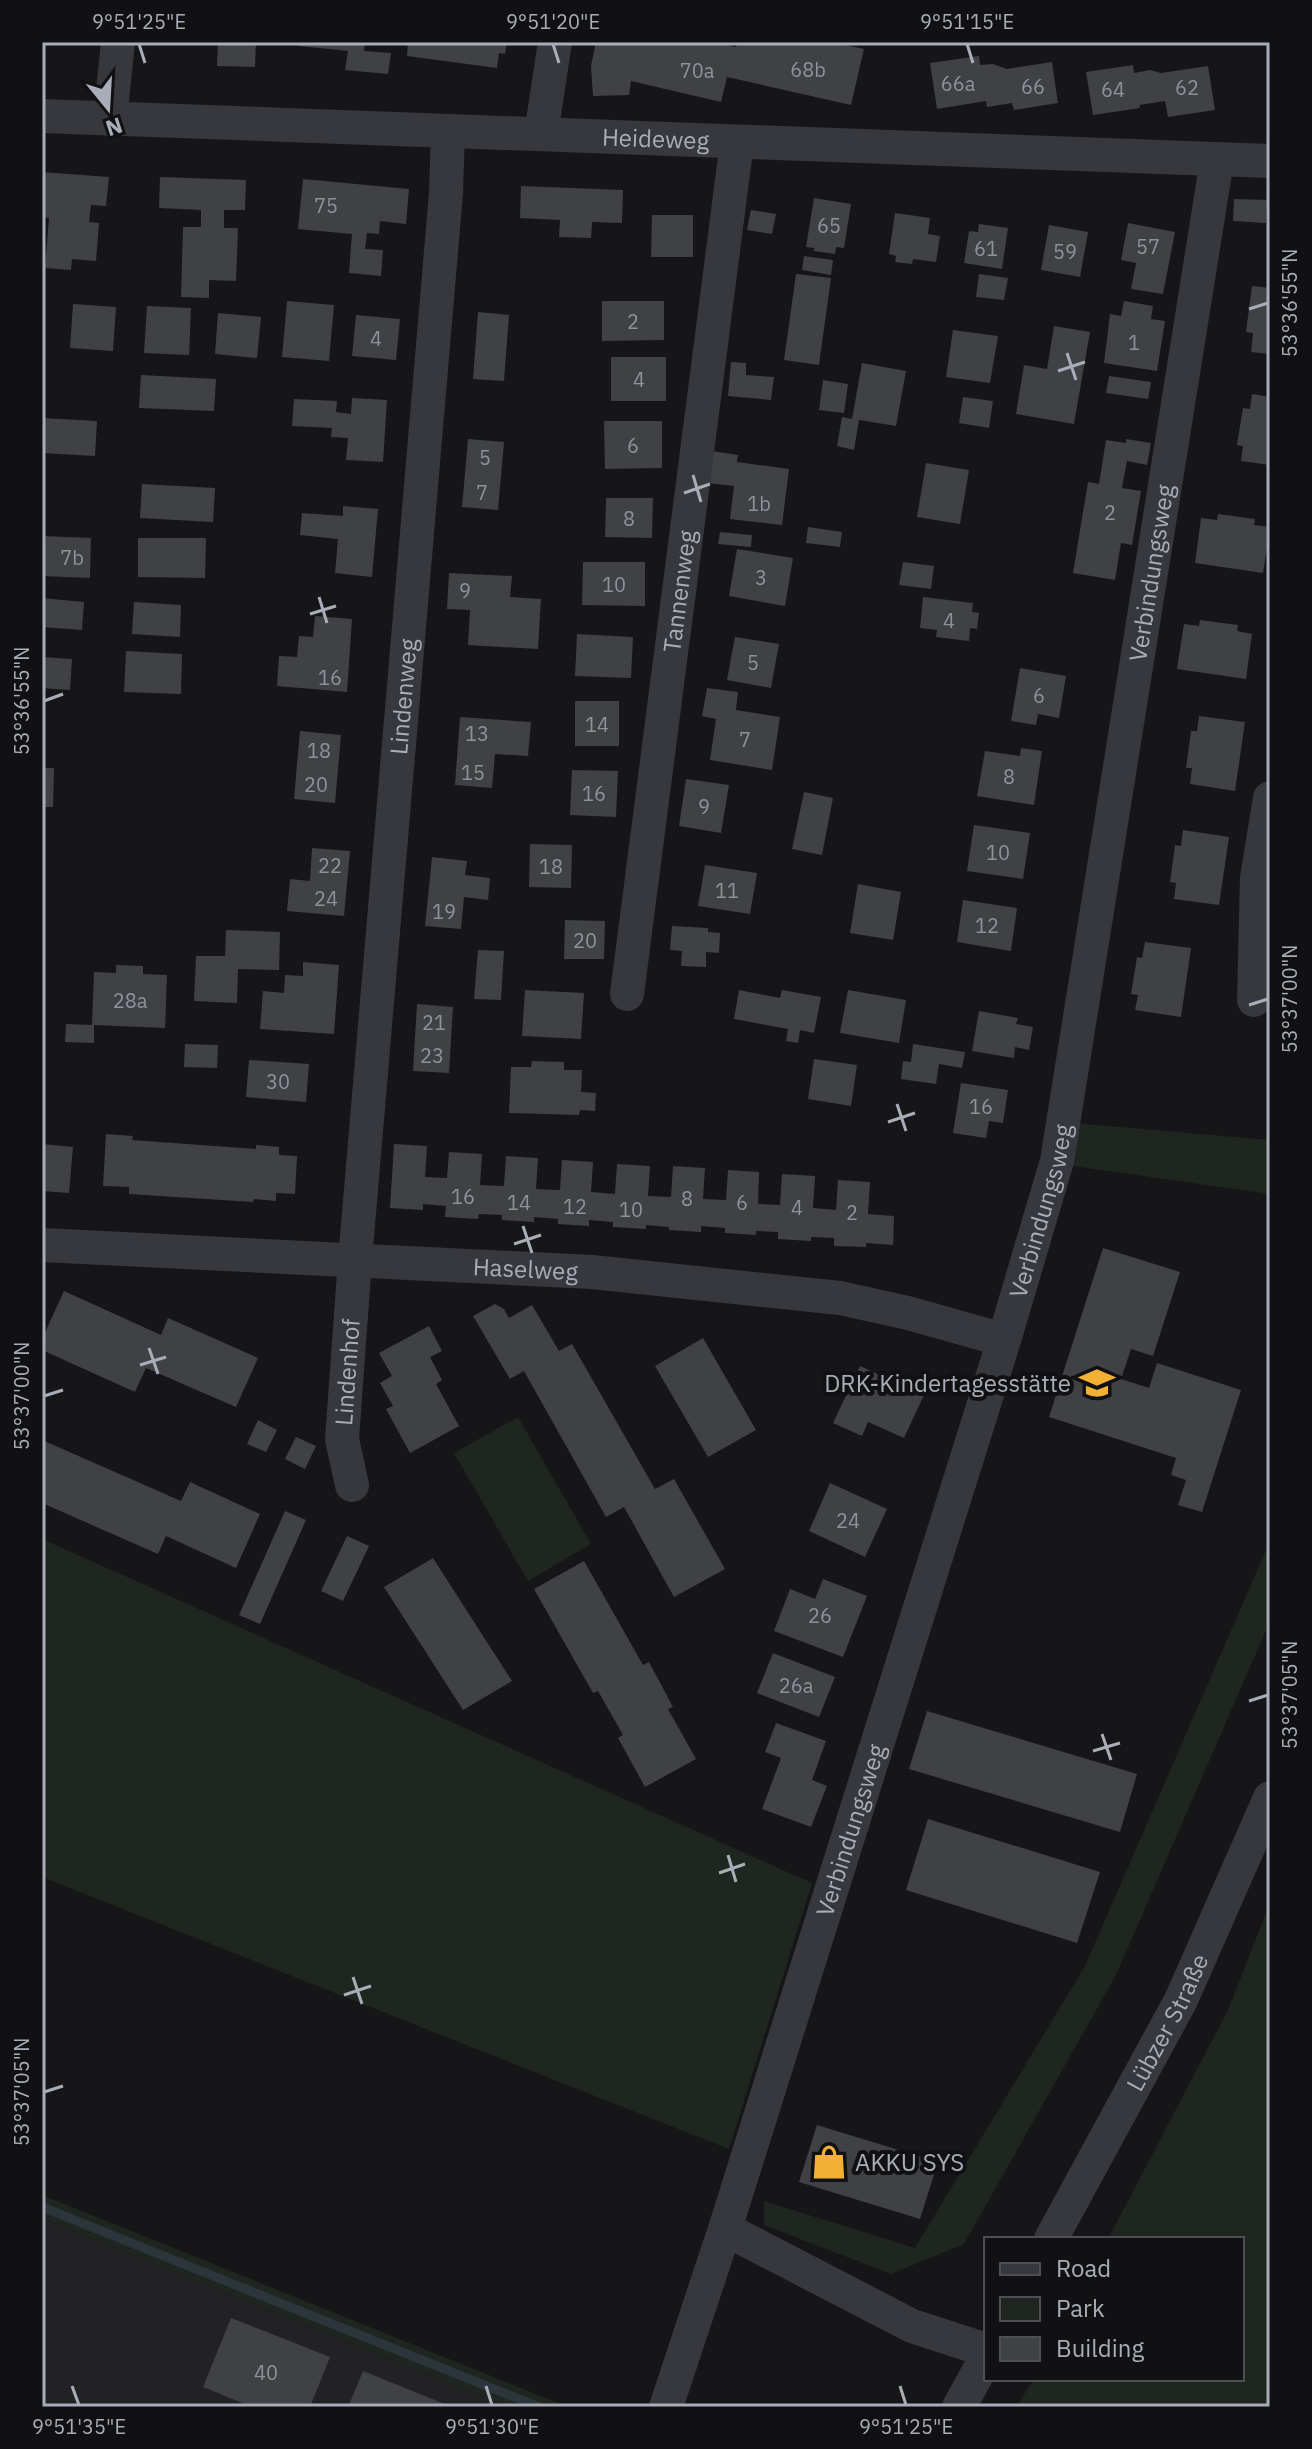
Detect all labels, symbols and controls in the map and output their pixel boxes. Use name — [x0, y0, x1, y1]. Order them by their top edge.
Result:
text: 9°51'25"E — [92, 8, 186, 35]
text: 9°51'20"E — [506, 8, 600, 35]
text: 9°51'15"E — [920, 8, 1014, 35]
house number: 68b — [790, 56, 826, 83]
house number: 70a — [680, 57, 715, 84]
north arrow — [68, 68, 148, 148]
house number: 66a — [941, 70, 976, 97]
house number: 66 — [1021, 73, 1045, 100]
house number: 62 — [1175, 74, 1199, 101]
house number: 64 — [1101, 76, 1125, 103]
text: N — [102, 111, 126, 144]
street label: Heideweg — [601, 121, 710, 156]
house number: 75 — [314, 192, 338, 219]
house number: 65 — [817, 212, 841, 239]
house number: 57 — [1136, 233, 1160, 260]
house number: 61 — [974, 235, 998, 262]
house number: 59 — [1053, 238, 1077, 265]
text: 53°36'55"N — [1276, 249, 1303, 357]
house number: 2 — [627, 308, 639, 335]
house number: 4 — [370, 325, 382, 352]
house number: 1 — [1128, 329, 1140, 356]
house number: 4 — [633, 366, 645, 393]
house number: 6 — [627, 432, 639, 459]
house number: 5 — [479, 444, 491, 471]
house number: 7 — [476, 479, 488, 506]
street label: Verbindungsweg — [1121, 482, 1181, 664]
house number: 1b — [747, 490, 771, 517]
house number: 2 — [1104, 499, 1116, 526]
house number: 8 — [623, 505, 635, 532]
street label: Tannenweg — [655, 528, 703, 654]
house number: 7b — [60, 544, 84, 571]
house number: 3 — [755, 564, 767, 591]
house number: 10 — [602, 571, 626, 598]
house number: 9 — [459, 577, 471, 604]
house number: 4 — [943, 607, 955, 634]
street label: Lindenweg — [382, 637, 424, 756]
text: 53°36'55"N — [8, 647, 35, 755]
house number: 5 — [747, 649, 759, 676]
house number: 16 — [318, 664, 342, 691]
house number: 6 — [1033, 682, 1045, 709]
house number: 14 — [585, 711, 609, 738]
house number: 13 — [465, 720, 489, 747]
house number: 7 — [739, 726, 751, 753]
house number: 18 — [307, 737, 331, 764]
house number: 15 — [461, 759, 485, 786]
house number: 8 — [1003, 763, 1015, 790]
house number: 20 — [304, 771, 328, 798]
house number: 16 — [582, 780, 606, 807]
house number: 9 — [698, 793, 710, 820]
house number: 10 — [986, 839, 1010, 866]
house number: 22 — [318, 852, 342, 879]
house number: 18 — [539, 853, 563, 880]
house number: 11 — [715, 877, 739, 904]
house number: 24 — [314, 885, 338, 912]
house number: 19 — [432, 898, 456, 925]
house number: 12 — [975, 912, 999, 939]
house number: 20 — [573, 927, 597, 954]
text: 53°37'00"N — [1276, 945, 1303, 1053]
house number: 28a — [113, 987, 148, 1014]
house number: 21 — [422, 1009, 446, 1036]
house number: 23 — [420, 1042, 444, 1069]
house number: 30 — [266, 1068, 290, 1095]
house number: 16 — [969, 1093, 993, 1120]
street label: Verbindungsweg — [1001, 1122, 1079, 1302]
house number: 16 — [451, 1183, 475, 1210]
house number: 8 — [681, 1185, 693, 1212]
house number: 14 — [507, 1189, 531, 1216]
house number: 6 — [736, 1189, 748, 1216]
house number: 12 — [563, 1193, 587, 1220]
house number: 4 — [791, 1194, 803, 1221]
house number: 10 — [619, 1196, 643, 1223]
house number: 2 — [846, 1199, 858, 1226]
street label: Haselweg — [472, 1250, 579, 1287]
street label: Lindenhof — [327, 1317, 367, 1427]
text: 53°37'00"N — [8, 1342, 35, 1450]
school or university icon: DRK-Kindertagesstätte — [1078, 1364, 1116, 1402]
place label: DRK-Kindertagesstätte — [824, 1367, 1071, 1399]
house number: 24 — [836, 1507, 860, 1534]
house number: 26 — [808, 1602, 832, 1629]
text: 53°37'05"N — [1276, 1641, 1303, 1749]
house number: 26a — [779, 1672, 814, 1699]
street label: Verbindungsweg — [808, 1740, 892, 1920]
street label: Lübzer Straße — [1119, 1949, 1215, 2097]
text: 53°37'05"N — [8, 2038, 35, 2146]
shop icon: AKKU SYS — [810, 2143, 848, 2181]
place label: AKKU SYS — [855, 2146, 964, 2178]
legend — [984, 2237, 1244, 2381]
text: Road — [1056, 2252, 1111, 2284]
text: Park — [1056, 2292, 1105, 2324]
text: Building — [1056, 2332, 1144, 2364]
house number: 40 — [254, 2359, 278, 2386]
text: 9°51'35"E — [32, 2413, 126, 2440]
text: 9°51'30"E — [445, 2413, 539, 2440]
text: 9°51'25"E — [859, 2413, 953, 2440]

